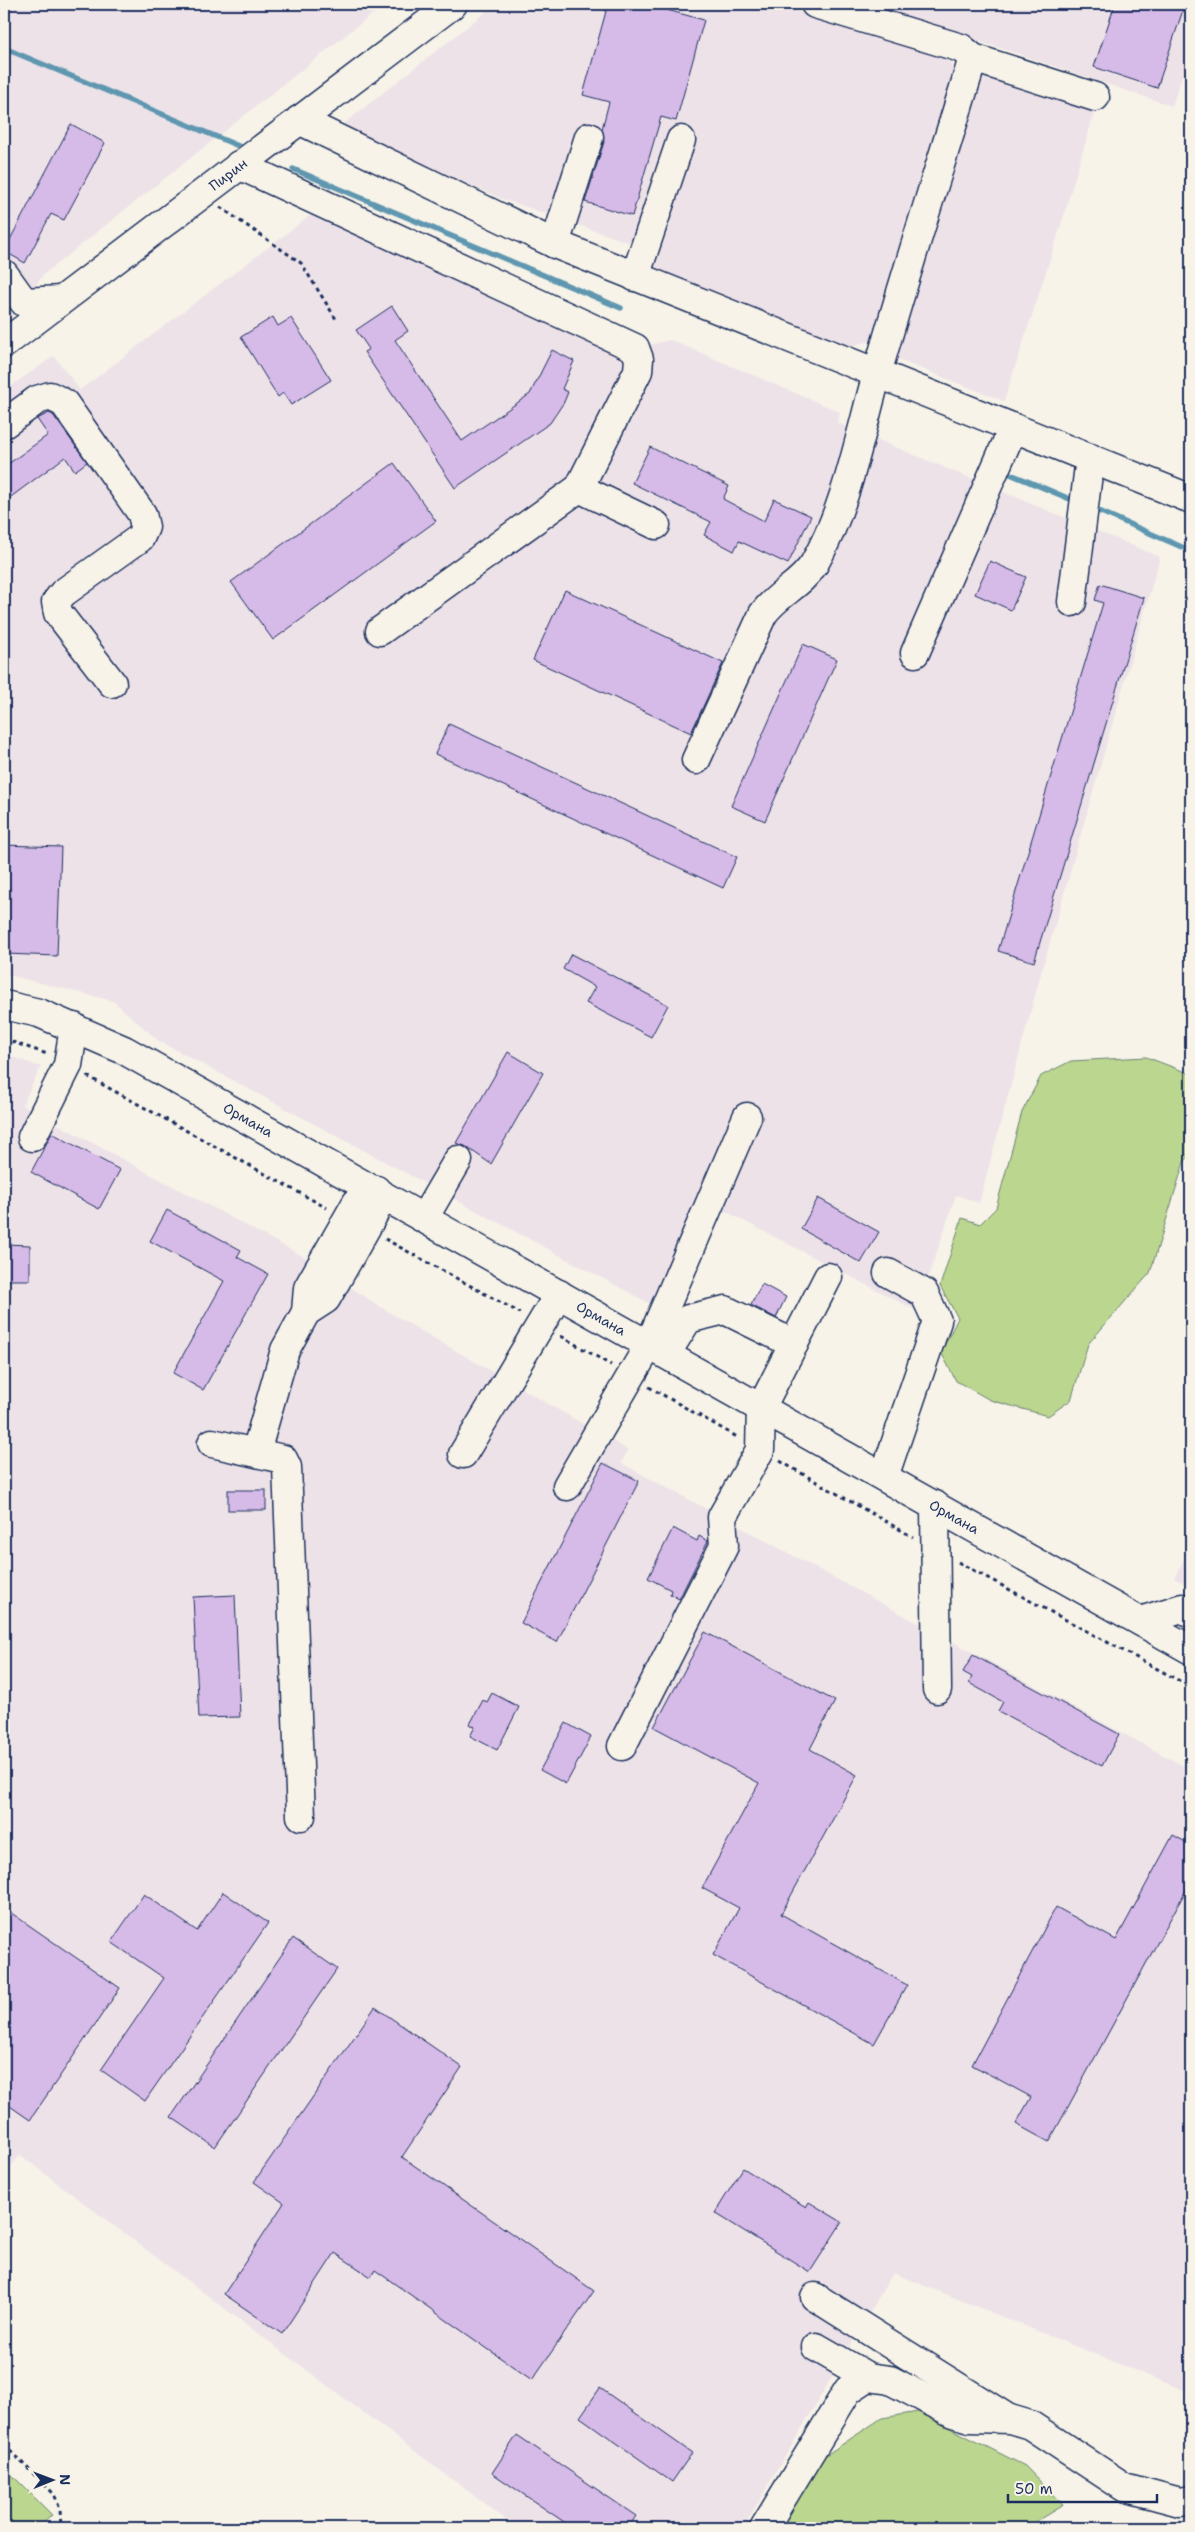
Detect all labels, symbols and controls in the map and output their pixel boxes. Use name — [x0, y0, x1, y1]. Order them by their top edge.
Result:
street label: Пирин — [205, 154, 251, 195]
street label: Ормана — [220, 1099, 277, 1141]
street label: Ормана — [573, 1297, 630, 1340]
street label: Ормана — [926, 1496, 983, 1538]
north arrow — [28, 2454, 78, 2504]
scale bar — [1008, 2472, 1156, 2504]
text: N — [56, 2474, 74, 2485]
text: 50 m — [1015, 2479, 1053, 2499]

